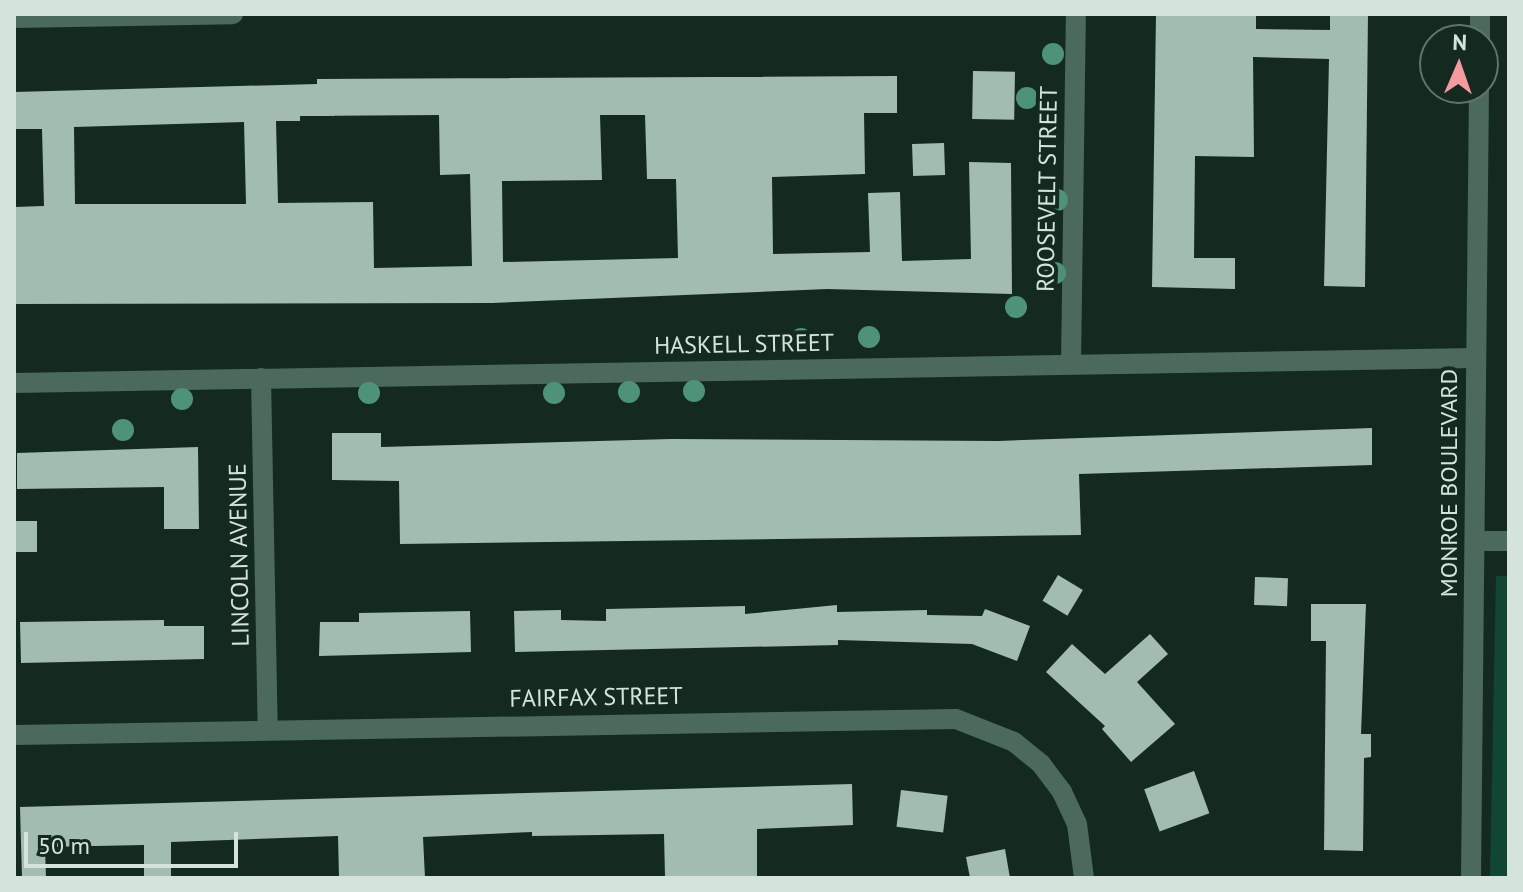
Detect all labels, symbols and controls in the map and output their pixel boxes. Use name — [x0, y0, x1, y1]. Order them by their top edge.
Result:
north arrow — [1419, 24, 1499, 104]
text: N — [1452, 28, 1467, 56]
street label: ROOSEVELT STREET — [1031, 85, 1063, 293]
street label: HASKELL STREET — [653, 328, 835, 360]
street label: MONROE BOULEVARD — [1435, 369, 1463, 597]
street label: LINCOLN AVENUE — [223, 463, 255, 647]
street label: FAIRFAX STREET — [509, 681, 683, 713]
scale bar — [28, 816, 242, 866]
text: 50 m — [38, 830, 90, 861]

